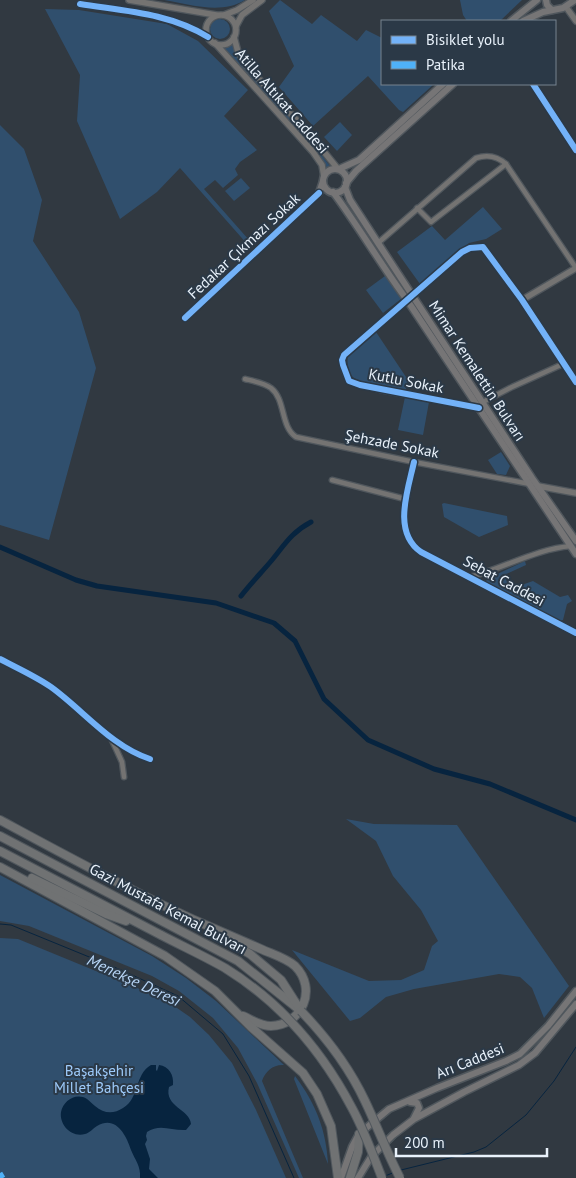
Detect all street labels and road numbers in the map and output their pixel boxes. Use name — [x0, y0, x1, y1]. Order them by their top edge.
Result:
street label: Atilla Altıkat Caddesi — [232, 44, 333, 157]
street label: Fedakar Çıkmazı Sokak — [184, 188, 304, 303]
street label: Mimar Kemalettin Bulvarı — [425, 297, 530, 445]
street label: Kutlu Sokak — [367, 364, 446, 397]
street label: Şehzade Sokak — [343, 425, 442, 462]
street label: Sebat Caddesi — [460, 551, 548, 610]
street label: Gazi Mustafa Kemal Bulvarı — [86, 859, 250, 958]
street label: Arı Caddesi — [433, 1038, 507, 1083]

